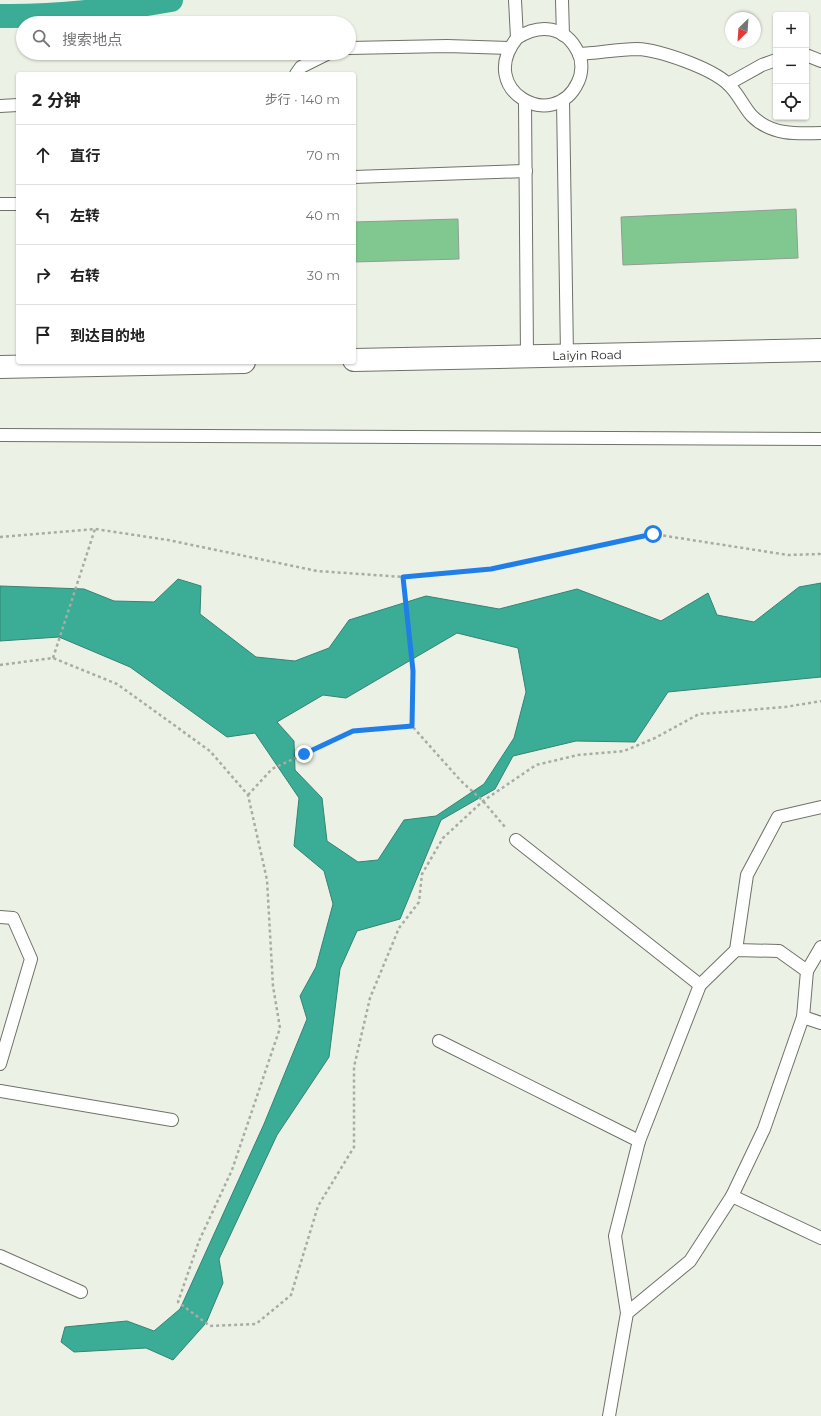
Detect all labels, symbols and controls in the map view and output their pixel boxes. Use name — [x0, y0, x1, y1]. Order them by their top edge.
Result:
north arrow — [725, 12, 761, 48]
map controls — [773, 12, 809, 120]
button: + — [773, 12, 809, 48]
search box — [16, 16, 356, 60]
icon: search — [30, 27, 52, 49]
text: 搜索地点 — [62, 30, 122, 49]
button: − — [773, 48, 809, 84]
button: locate — [773, 84, 809, 120]
text: 2 分钟 — [32, 90, 81, 110]
text: 步行 · 140 m — [265, 91, 340, 107]
icon: ahead — [32, 144, 54, 166]
text: 直行 — [70, 146, 100, 165]
text: 70 m — [307, 147, 340, 163]
icon: left — [32, 204, 54, 226]
text: 左转 — [70, 206, 100, 225]
text: 40 m — [306, 207, 340, 223]
icon: right — [32, 264, 54, 286]
text: 右转 — [70, 266, 100, 285]
text: 30 m — [307, 267, 340, 283]
icon: arrive — [32, 324, 54, 346]
text: 到达目的地 — [70, 326, 145, 345]
street label: Laiyin Road — [552, 347, 622, 363]
route start — [644, 525, 662, 543]
route end — [295, 745, 313, 763]

